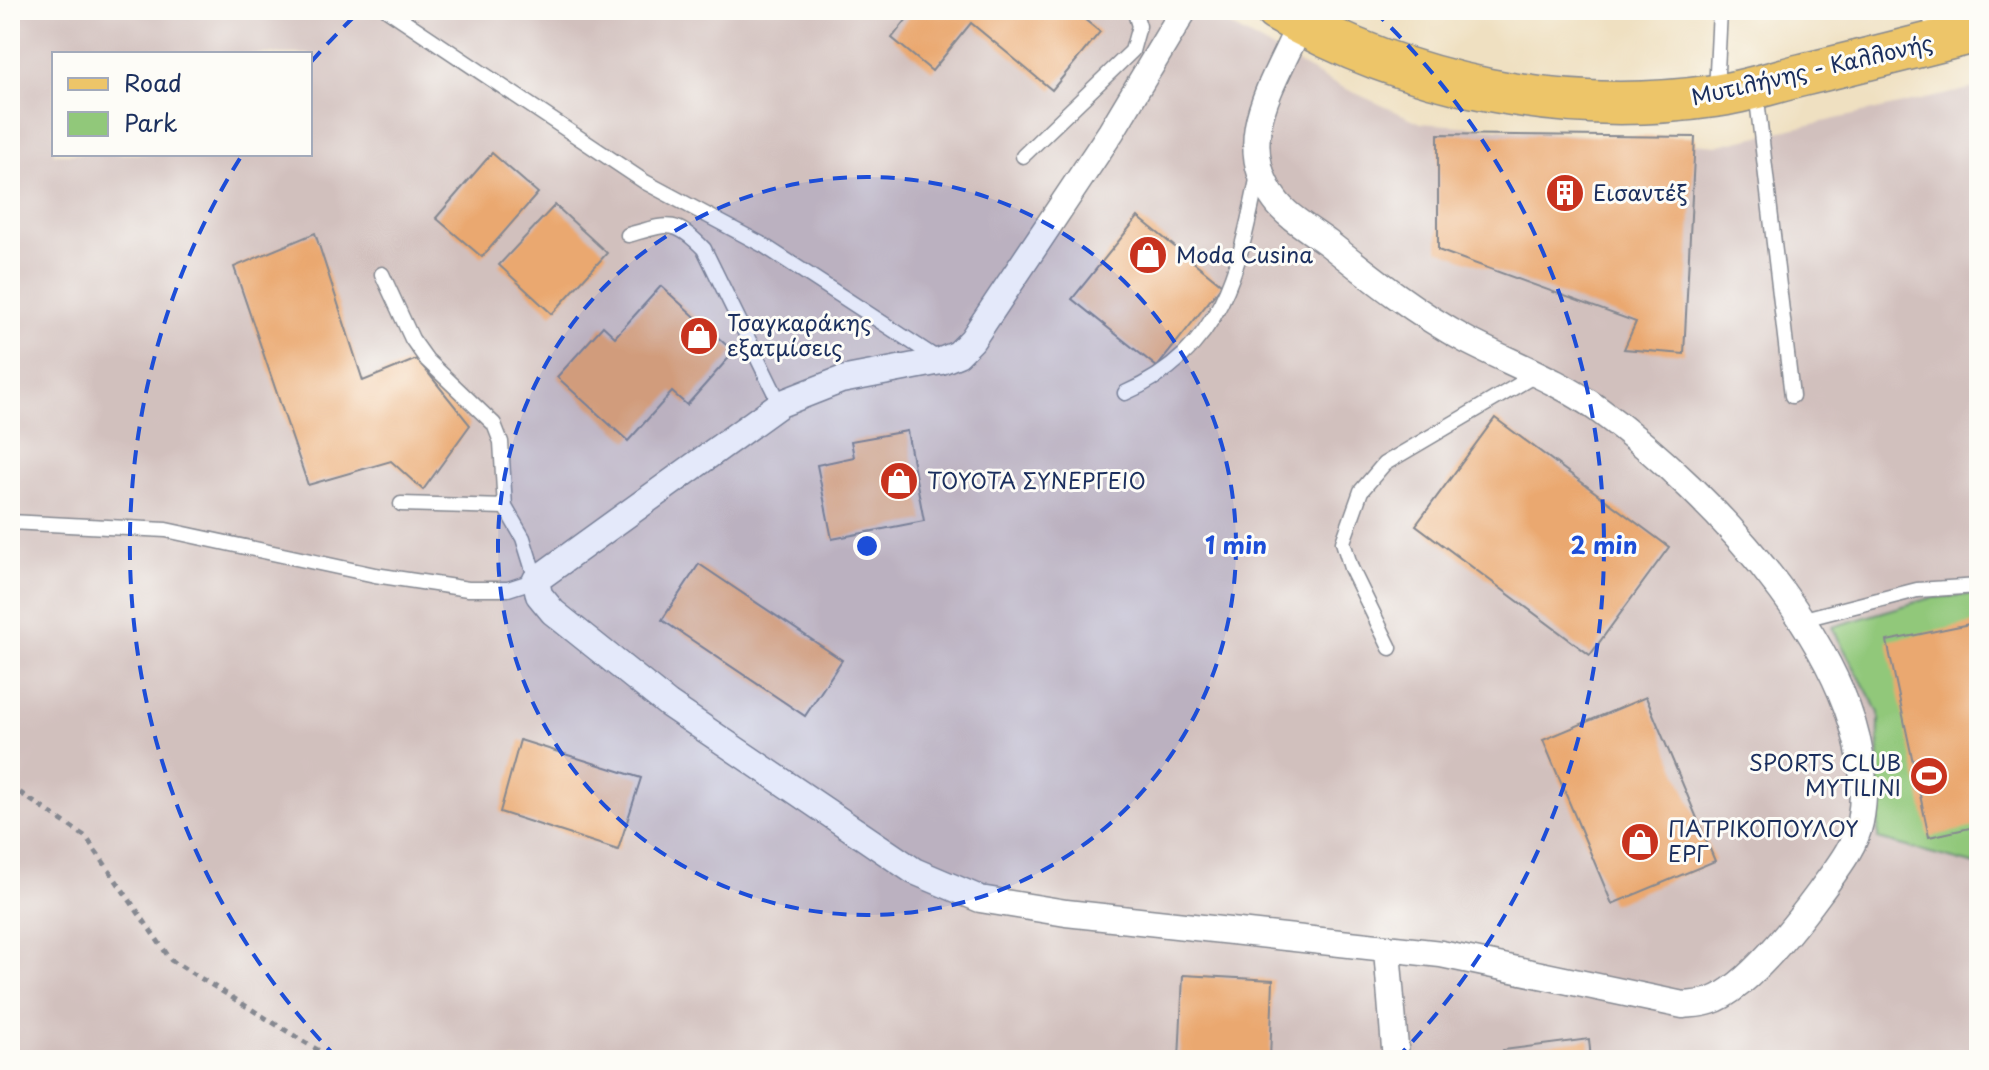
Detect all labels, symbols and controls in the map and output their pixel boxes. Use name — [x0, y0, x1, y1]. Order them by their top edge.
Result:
street label: Μυτιλήνης - Καλλονής — [1688, 25, 1936, 112]
legend — [52, 52, 312, 156]
text: Road — [124, 64, 182, 100]
text: Park — [124, 104, 178, 140]
building icon: Εισαντέξ — [1544, 172, 1586, 214]
place label: Εισαντέξ — [1593, 175, 1688, 208]
shop icon: Moda Cusina — [1127, 234, 1169, 276]
place label: Moda Cusina — [1176, 237, 1313, 270]
place label: Τσαγκαράκης εξατμίσεις — [727, 305, 872, 363]
shop icon: Τσαγκαράκης εξατμίσεις — [678, 315, 720, 357]
shop icon: ΤΟΥΟΤΑ ΣΥΝΕΡΓΕΙΟ — [878, 460, 920, 502]
place label: ΤΟΥΟΤΑ ΣΥΝΕΡΓΕΙΟ — [927, 463, 1146, 496]
text: 1 min — [1205, 526, 1267, 562]
text: 2 min — [1570, 526, 1638, 562]
centre of rings — [853, 532, 881, 560]
place label: SPORTS CLUB MYTILINI — [1749, 745, 1901, 803]
sports icon: SPORTS CLUB MYTILINI — [1908, 755, 1950, 797]
place label: ΠΑΤΡΙΚΟΠΟΥΛΟΥ ΕΡΓ — [1668, 811, 1859, 869]
shop icon: ΠΑΤΡΙΚΟΠΟΥΛΟΥ ΕΡΓ — [1619, 821, 1661, 863]

